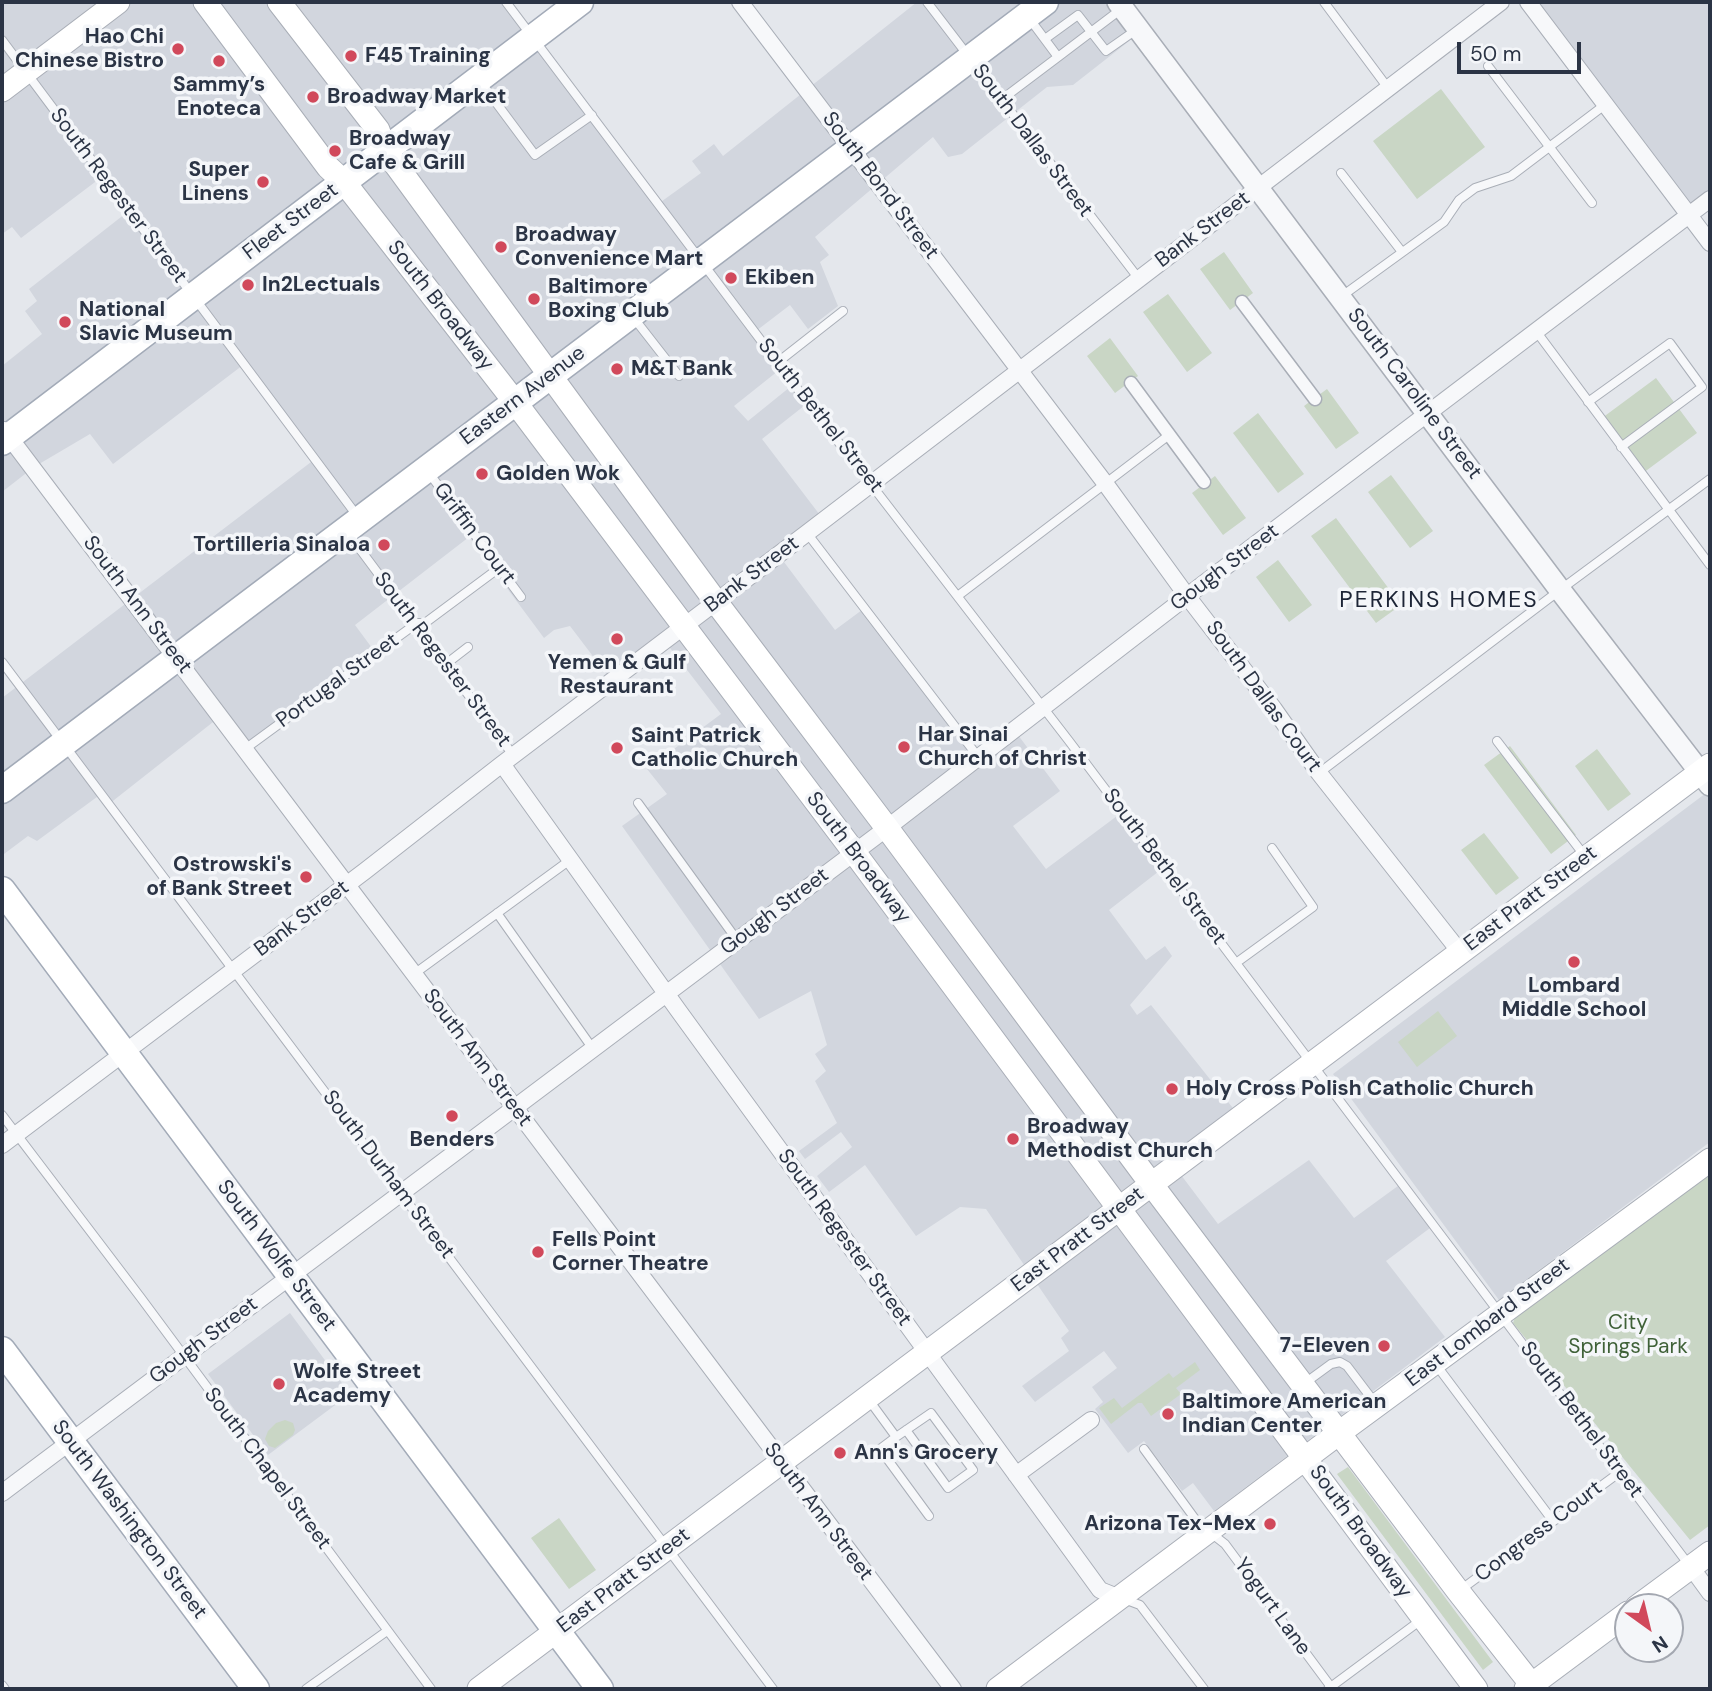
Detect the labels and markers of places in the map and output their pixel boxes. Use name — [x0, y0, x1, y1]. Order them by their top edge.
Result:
place label: Hao Chi Chinese Bistro — [15, 24, 164, 74]
marker: Hao Chi Chinese Bistro — [170, 41, 186, 57]
place label: F45 Training — [365, 43, 491, 69]
marker: F45 Training — [343, 48, 359, 64]
marker: Sammy’s Enoteca — [211, 53, 227, 69]
place label: Sammy’s Enoteca — [173, 72, 265, 122]
place label: Broadway Market — [327, 84, 506, 110]
marker: Broadway Market — [305, 89, 321, 105]
place label: Broadway Cafe & Grill — [349, 126, 465, 176]
marker: Broadway Cafe & Grill — [327, 143, 343, 159]
place label: Super Linens — [182, 157, 249, 207]
marker: Super Linens — [255, 174, 271, 190]
place label: Broadway Convenience Mart — [515, 222, 703, 272]
marker: Broadway Convenience Mart — [493, 239, 509, 255]
place label: Ekiben — [745, 265, 814, 291]
marker: Ekiben — [723, 270, 739, 286]
place label: In2Lectuals — [262, 272, 380, 298]
place label: Baltimore Boxing Club — [548, 274, 670, 324]
marker: In2Lectuals — [240, 277, 256, 293]
marker: Baltimore Boxing Club — [526, 291, 542, 307]
place label: National Slavic Museum — [79, 297, 233, 347]
marker: National Slavic Museum — [57, 314, 73, 330]
place label: M&T Bank — [631, 356, 733, 382]
marker: M&T Bank — [609, 361, 625, 377]
place label: Golden Wok — [496, 461, 620, 487]
marker: Golden Wok — [474, 466, 490, 482]
place label: Tortilleria Sinaloa — [193, 532, 370, 558]
marker: Tortilleria Sinaloa — [376, 537, 392, 553]
marker: Yemen & Gulf Restaurant — [609, 631, 625, 647]
place label: Yemen & Gulf Restaurant — [548, 650, 686, 700]
place label: Har Sinai Church of Christ — [918, 722, 1087, 772]
place label: Saint Patrick Catholic Church — [631, 723, 798, 773]
marker: Har Sinai Church of Christ — [896, 739, 912, 755]
marker: Saint Patrick Catholic Church — [609, 740, 625, 756]
place label: Ostrowski's of Bank Street — [146, 852, 292, 902]
marker: Ostrowski's of Bank Street — [298, 869, 314, 885]
marker: Lombard Middle School — [1566, 954, 1582, 970]
place label: Lombard Middle School — [1502, 973, 1646, 1023]
place label: Holy Cross Polish Catholic Church — [1186, 1076, 1534, 1102]
marker: Holy Cross Polish Catholic Church — [1164, 1081, 1180, 1097]
marker: Benders — [444, 1108, 460, 1124]
place label: Broadway Methodist Church — [1027, 1114, 1213, 1164]
place label: Benders — [409, 1127, 495, 1153]
marker: Broadway Methodist Church — [1005, 1131, 1021, 1147]
place label: Fells Point Corner Theatre — [552, 1227, 709, 1277]
marker: Fells Point Corner Theatre — [530, 1244, 546, 1260]
place label: 7-Eleven — [1280, 1333, 1370, 1359]
marker: 7-Eleven — [1376, 1338, 1392, 1354]
place label: Wolfe Street Academy — [293, 1359, 421, 1409]
marker: Wolfe Street Academy — [271, 1376, 287, 1392]
place label: Baltimore American Indian Center — [1182, 1389, 1386, 1439]
marker: Baltimore American Indian Center — [1160, 1406, 1176, 1422]
place label: Ann's Grocery — [854, 1440, 998, 1466]
marker: Ann's Grocery — [832, 1445, 848, 1461]
place label: Arizona Tex-Mex — [1084, 1511, 1256, 1537]
marker: Arizona Tex-Mex — [1262, 1516, 1278, 1532]

